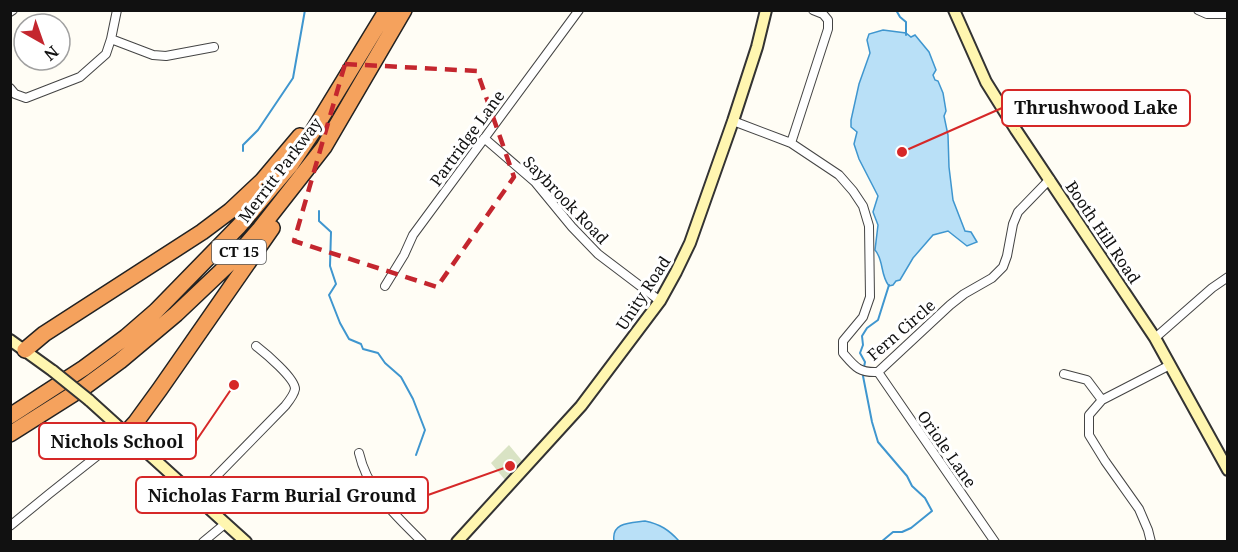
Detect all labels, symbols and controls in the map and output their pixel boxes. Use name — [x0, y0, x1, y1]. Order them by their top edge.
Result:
north arrow — [12, 12, 72, 72]
text: N — [39, 41, 64, 66]
street label: Partridge Lane — [425, 86, 509, 190]
callout: Thrushwood Lake — [1002, 90, 1190, 126]
text: Thrushwood Lake — [1014, 95, 1178, 119]
street label: Merritt Parkway — [233, 112, 327, 227]
street label: Saybrook Road — [518, 151, 614, 249]
street label: Booth Hill Road — [1061, 176, 1146, 288]
road number: CT 15 — [212, 240, 266, 264]
street label: Unity Road — [611, 252, 675, 334]
street label: Fern Circle — [862, 294, 940, 366]
street label: Oriole Lane — [912, 406, 982, 492]
callout: Nichols School — [39, 423, 196, 459]
text: Nichols School — [50, 429, 184, 453]
callout: Nicholas Farm Burial Ground — [136, 477, 428, 513]
text: Nicholas Farm Burial Ground — [148, 483, 416, 507]

